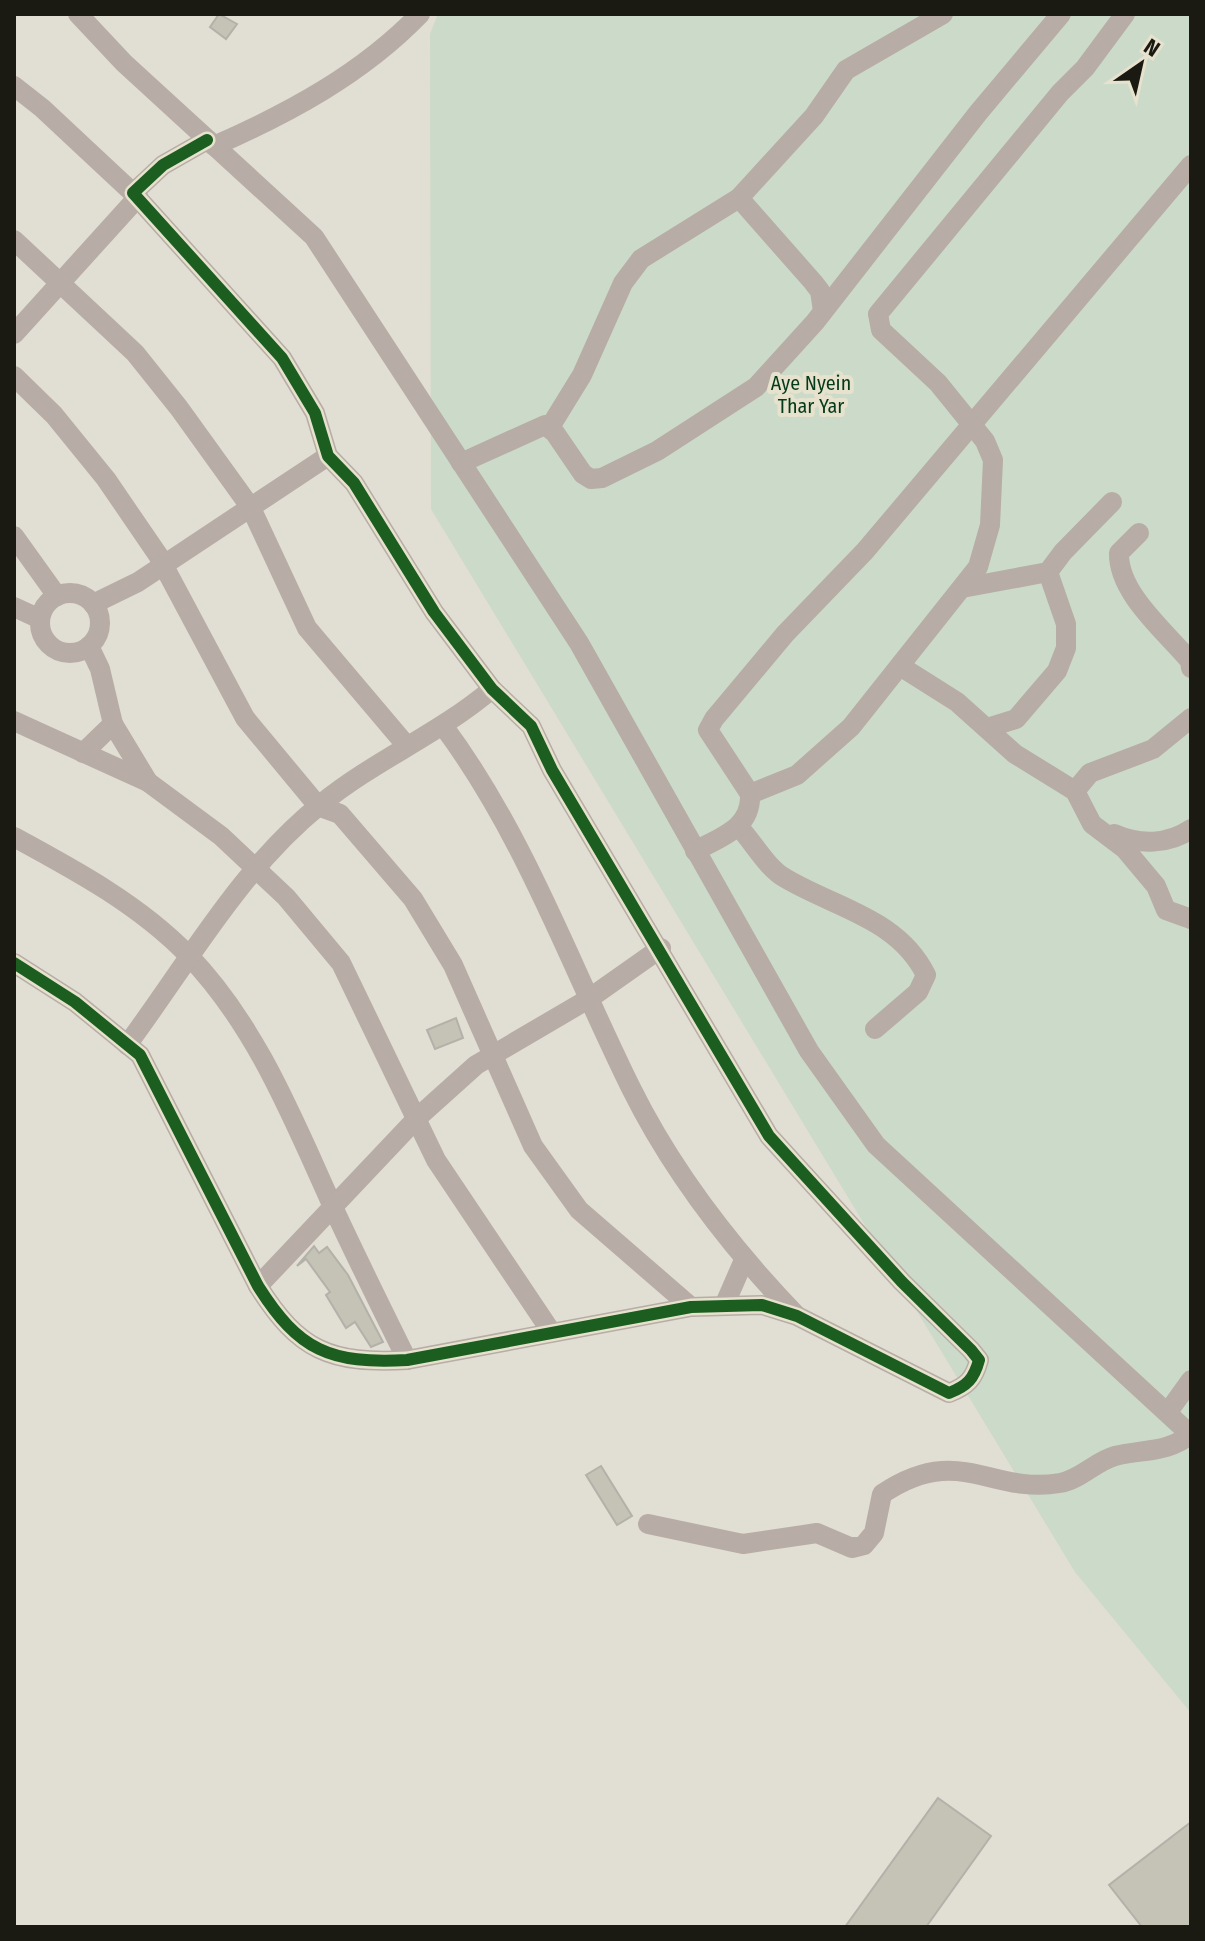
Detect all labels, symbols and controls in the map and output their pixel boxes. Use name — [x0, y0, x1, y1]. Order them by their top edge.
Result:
north arrow — [1101, 24, 1181, 104]
text: N — [1139, 33, 1165, 63]
park label: Aye Nyein Thar Yar — [771, 371, 851, 418]

